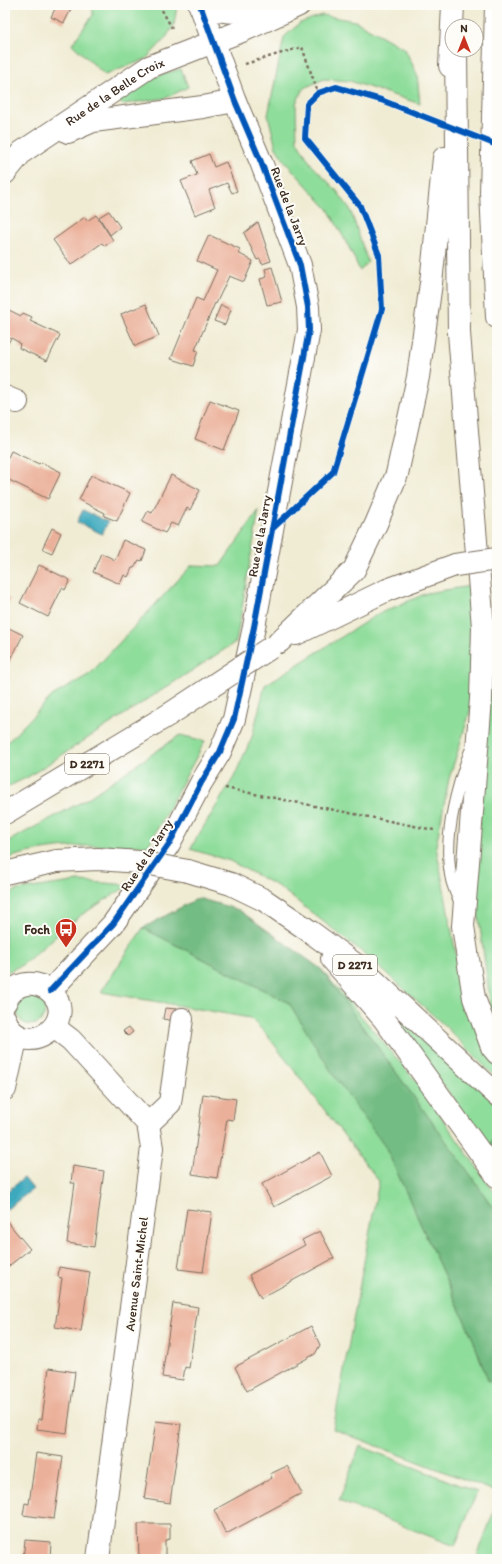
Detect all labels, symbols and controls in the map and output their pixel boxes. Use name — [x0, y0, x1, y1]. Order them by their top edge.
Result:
north arrow — [444, 18, 484, 58]
text: N — [460, 22, 468, 35]
street label: Rue de la Belle Croix — [63, 55, 167, 129]
street label: Rue de la Jarry — [268, 165, 311, 248]
street label: Rue de la Jarry — [245, 494, 274, 578]
road number: D 2271 — [65, 754, 109, 774]
street label: Rue de la Jarry — [118, 816, 175, 894]
bus stop icon: Foch — [53, 916, 79, 949]
place label: Foch — [24, 922, 50, 937]
road number: D 2271 — [333, 955, 377, 975]
street label: Avenue Saint-Michel — [122, 1216, 151, 1332]

